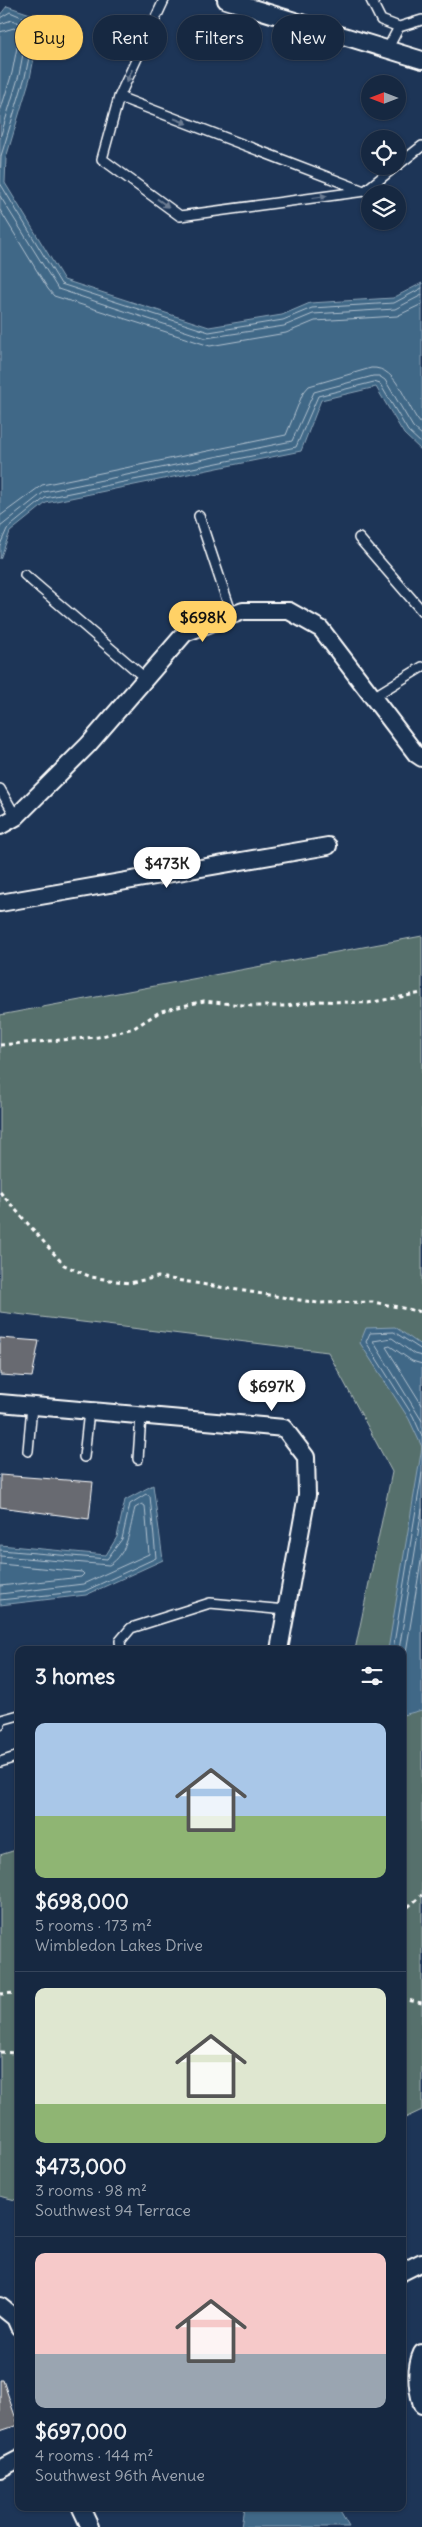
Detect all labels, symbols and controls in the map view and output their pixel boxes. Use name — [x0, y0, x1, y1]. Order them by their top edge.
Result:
chip: Buy — [15, 15, 83, 60]
chip: Rent — [93, 15, 167, 60]
chip: Filters — [177, 15, 262, 60]
chip: New — [272, 15, 344, 60]
one-way arrow — [125, 69, 133, 83]
north arrow — [361, 75, 406, 120]
map controls — [361, 75, 406, 230]
one-way arrow — [174, 117, 189, 125]
button: locate — [361, 130, 406, 175]
button: layers — [361, 185, 406, 230]
one-way arrow — [312, 193, 328, 201]
one-way arrow — [156, 198, 169, 209]
pin: $698K — [168, 600, 238, 643]
text: $698K — [180, 607, 226, 627]
pin: $473K — [132, 846, 202, 889]
text: $473K — [145, 853, 189, 873]
pin: $697K — [237, 1370, 307, 1412]
text: $697K — [249, 1376, 295, 1396]
icon: filters — [358, 1662, 386, 1690]
text: 3 homes — [35, 1663, 115, 1690]
icon: home — [166, 1755, 256, 1845]
text: $698,000 — [35, 1888, 129, 1915]
text: 5 rooms · 173 m² — [35, 1915, 152, 1935]
text: Wimbledon Lakes Drive — [35, 1935, 203, 1955]
icon: home — [166, 2021, 256, 2111]
text: $473,000 — [35, 2153, 127, 2180]
text: 3 rooms · 98 m² — [35, 2180, 147, 2200]
text: Southwest 94 Terrace — [35, 2200, 191, 2220]
icon: home — [166, 2286, 256, 2376]
text: $697,000 — [35, 2418, 127, 2445]
text: 4 rooms · 144 m² — [35, 2445, 154, 2465]
text: Southwest 96th Avenue — [35, 2465, 205, 2485]

